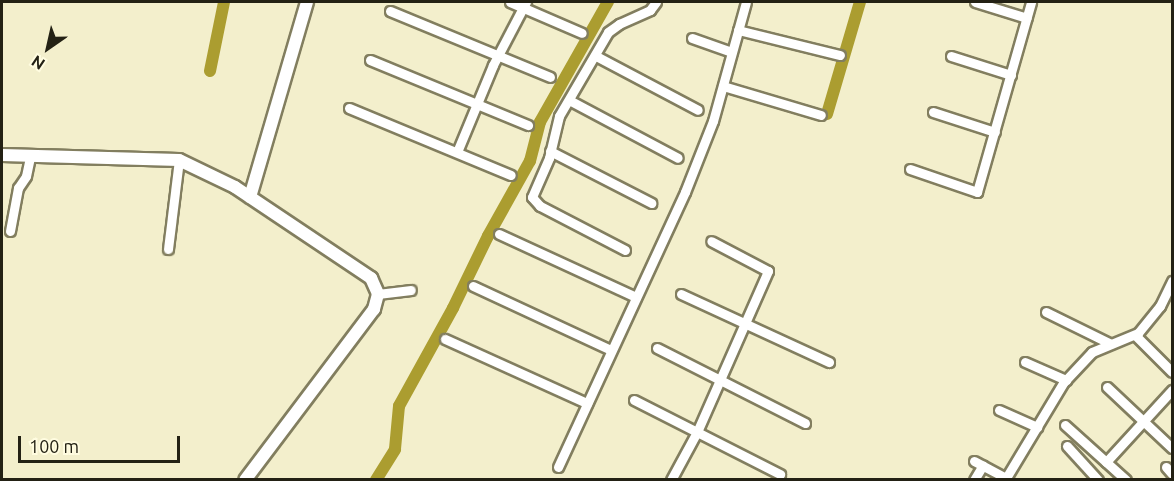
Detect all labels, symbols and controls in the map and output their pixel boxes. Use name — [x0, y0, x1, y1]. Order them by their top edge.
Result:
north arrow — [18, 18, 78, 78]
text: N — [28, 52, 48, 74]
scale bar — [21, 424, 183, 462]
text: 100 m — [29, 436, 79, 456]

